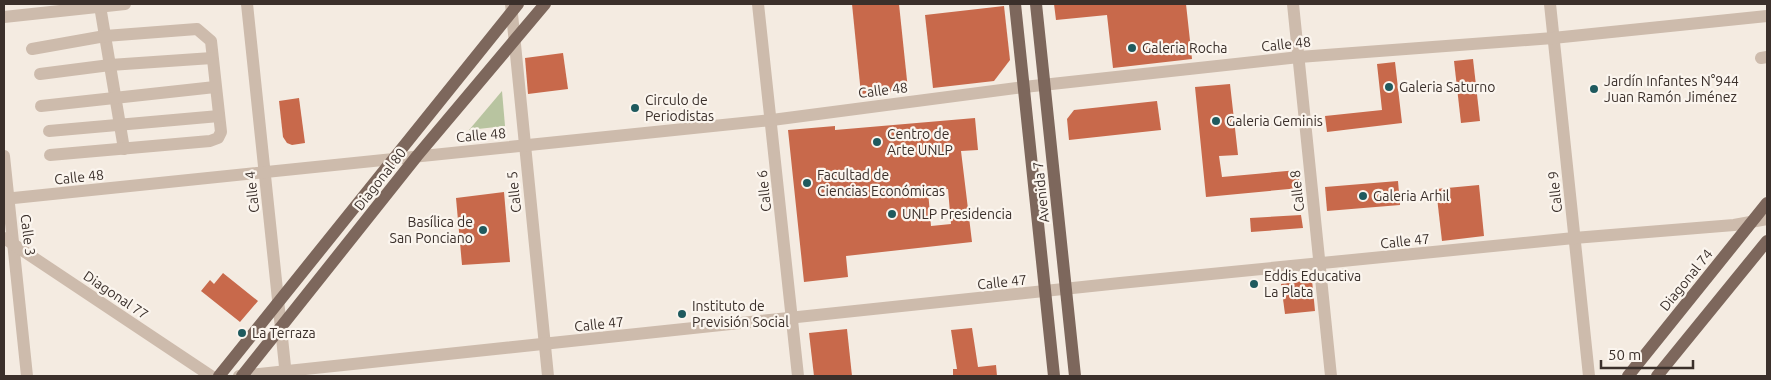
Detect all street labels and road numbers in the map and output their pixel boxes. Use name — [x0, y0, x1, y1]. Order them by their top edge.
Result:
street label: Calle 48 — [1260, 33, 1312, 55]
street label: Calle 48 — [857, 79, 909, 101]
street label: Calle 48 — [455, 125, 507, 145]
street label: Diagonal 80 — [351, 145, 409, 213]
street label: Avenida 7 — [1030, 161, 1052, 223]
street label: Calle 48 — [53, 166, 105, 188]
street label: Calle 6 — [754, 169, 774, 213]
street label: Calle 8 — [1287, 169, 1307, 213]
street label: Calle 4 — [242, 170, 262, 214]
street label: Calle 5 — [504, 170, 524, 214]
street label: Calle 9 — [1545, 170, 1565, 214]
street label: Calle 3 — [18, 213, 38, 257]
street label: Calle 47 — [1379, 230, 1431, 252]
street label: Diagonal 74 — [1656, 246, 1716, 314]
street label: Diagonal 77 — [81, 268, 151, 322]
street label: Calle 47 — [976, 271, 1028, 293]
street label: Calle 47 — [573, 313, 625, 335]

